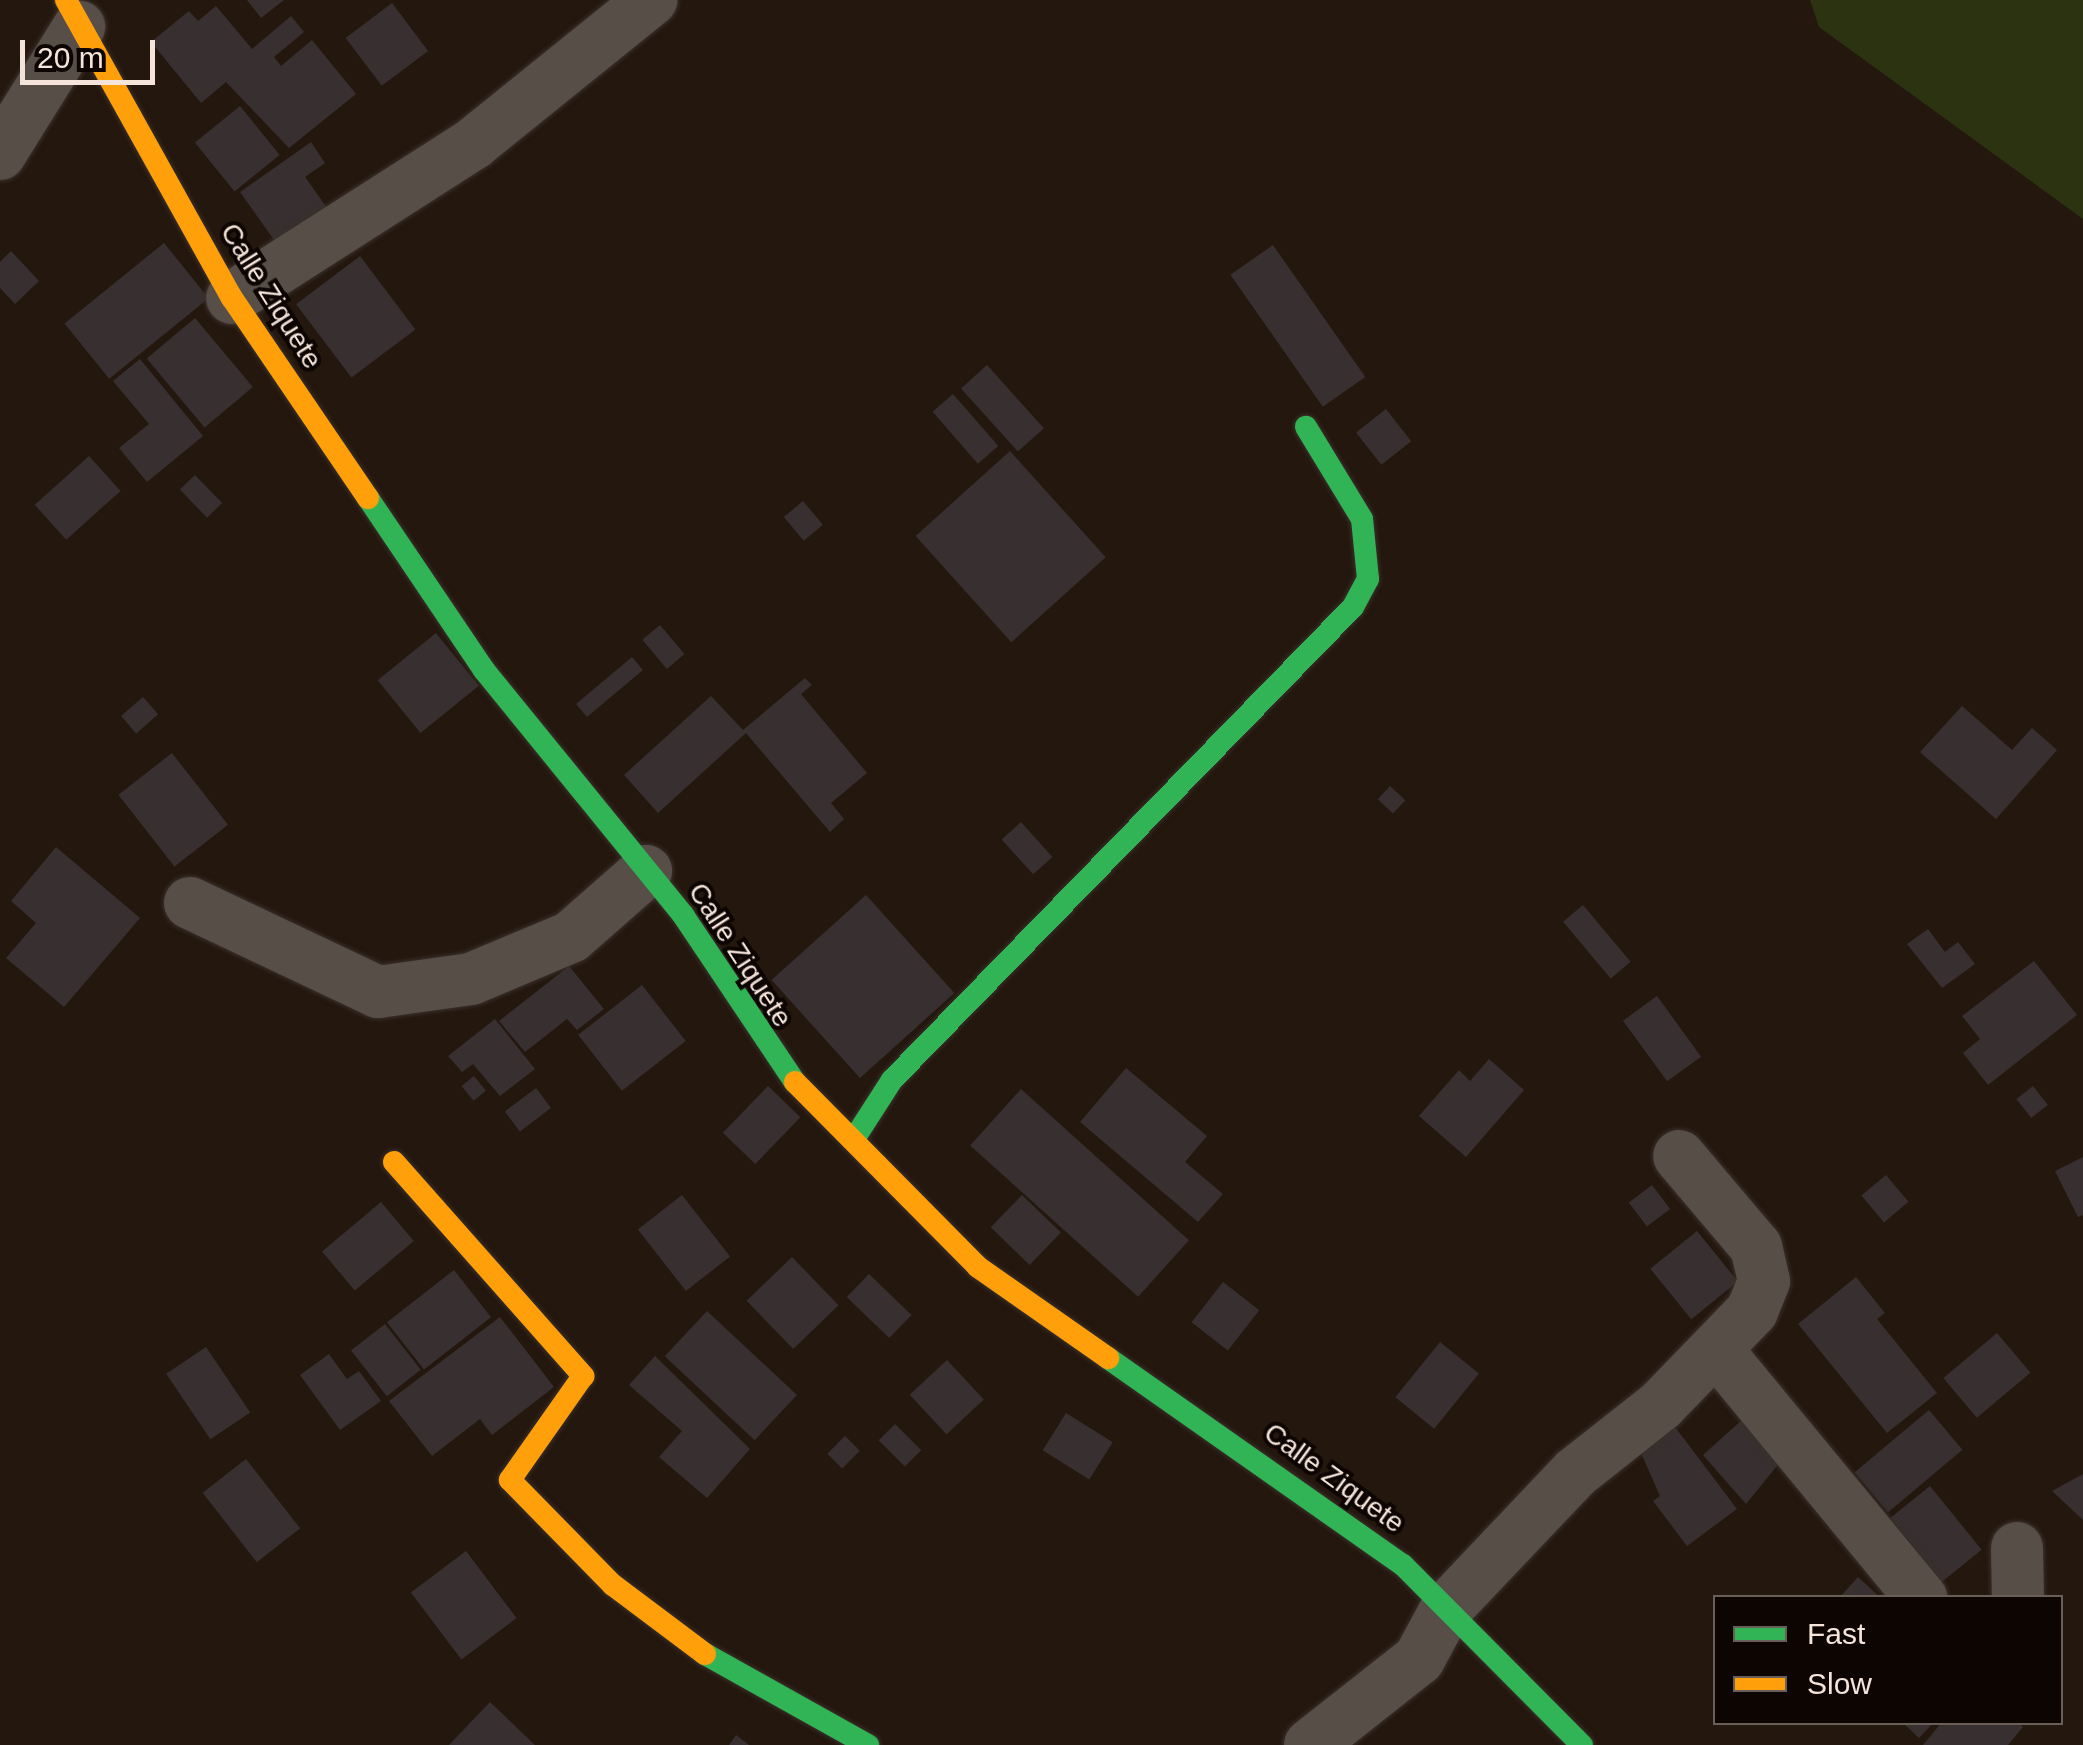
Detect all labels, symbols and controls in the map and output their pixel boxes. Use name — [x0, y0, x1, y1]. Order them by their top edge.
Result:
scale bar — [25, 20, 160, 82]
text: 20 m — [37, 41, 104, 74]
street label: Calle Ziquete — [213, 217, 329, 375]
street label: Calle Ziquete — [681, 877, 799, 1033]
street label: Calle Ziquete — [1257, 1416, 1411, 1540]
legend — [1713, 1595, 2063, 1725]
text: Fast — [1807, 1617, 1865, 1650]
text: Slow — [1807, 1667, 1872, 1700]

